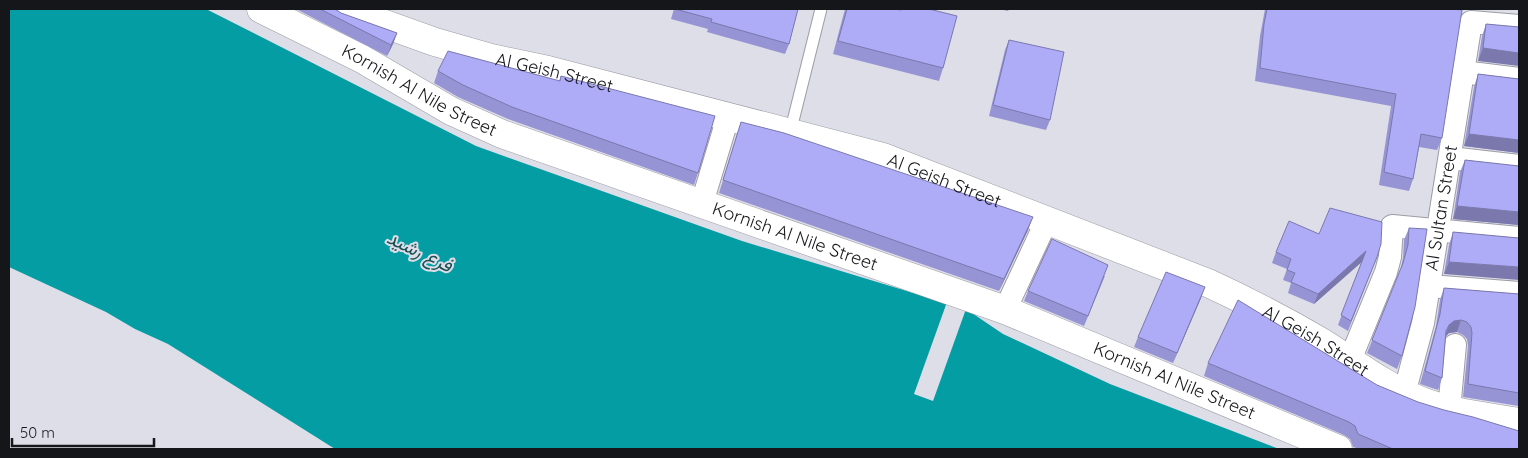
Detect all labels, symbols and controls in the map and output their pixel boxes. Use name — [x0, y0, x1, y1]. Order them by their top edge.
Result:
street label: Kornish Al Nile Street — [338, 39, 501, 141]
street label: Al Geish Street — [494, 47, 616, 97]
street label: Al Sultan Street — [1420, 143, 1462, 272]
street label: Al Geish Street — [884, 148, 1005, 213]
street label: Kornish Al Nile Street — [709, 197, 881, 275]
water label: فرع رشيد — [382, 225, 458, 279]
street label: Al Geish Street — [1259, 300, 1373, 381]
street label: Kornish Al Nile Street — [1090, 336, 1259, 424]
scale bar — [12, 416, 155, 448]
text: 50 m — [20, 423, 55, 442]

